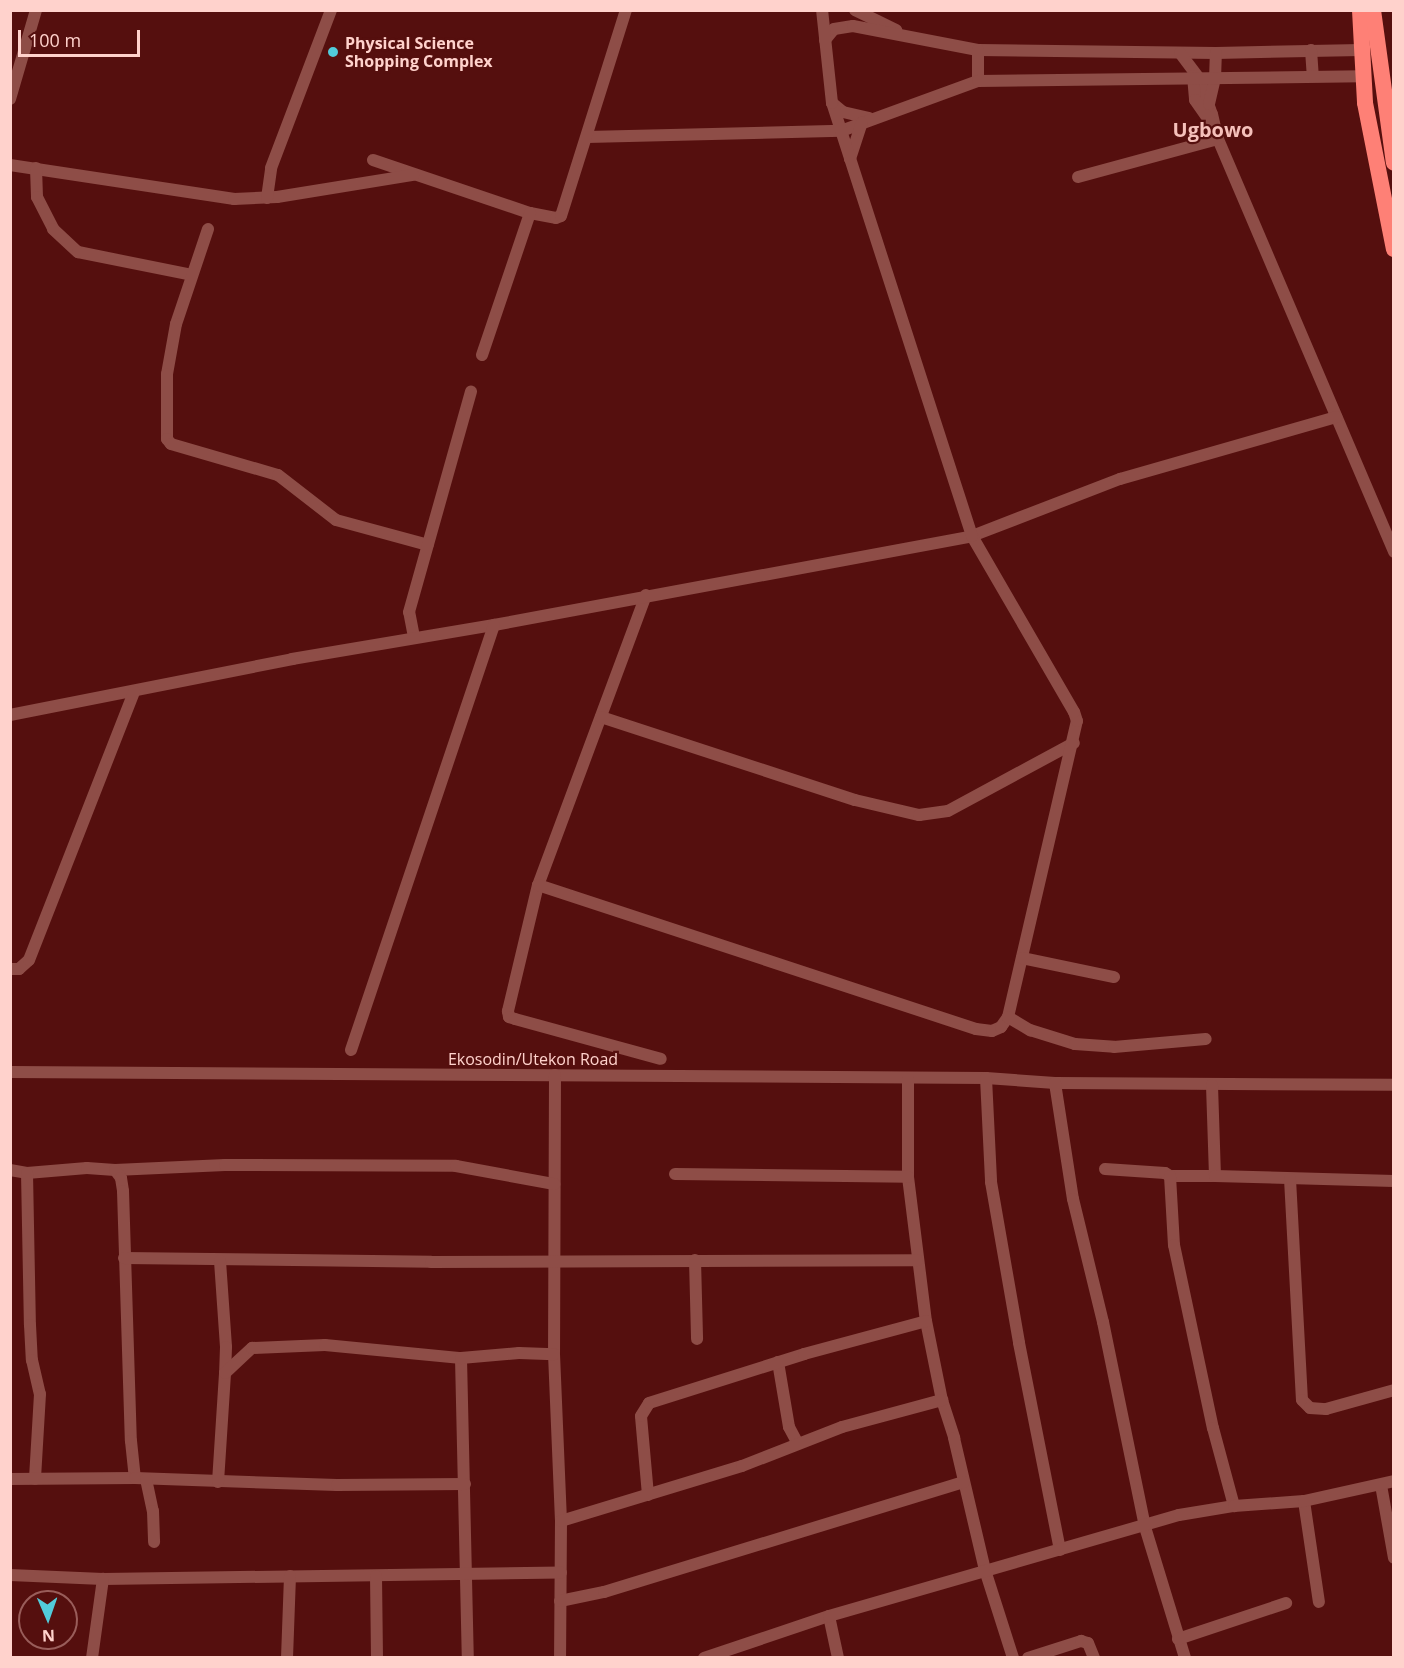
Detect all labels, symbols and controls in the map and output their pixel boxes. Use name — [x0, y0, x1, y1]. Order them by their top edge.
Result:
scale bar — [21, 18, 142, 56]
text: 100 m — [29, 28, 81, 52]
place label: Physical Science Shopping Complex — [345, 33, 493, 71]
marker: Physical Science Shopping Complex — [326, 45, 340, 59]
district label: Ugbowo — [1173, 117, 1253, 141]
street label: Ekosodin/Utekon Road — [448, 1049, 618, 1069]
north arrow — [18, 1590, 78, 1650]
text: N — [42, 1625, 55, 1647]

